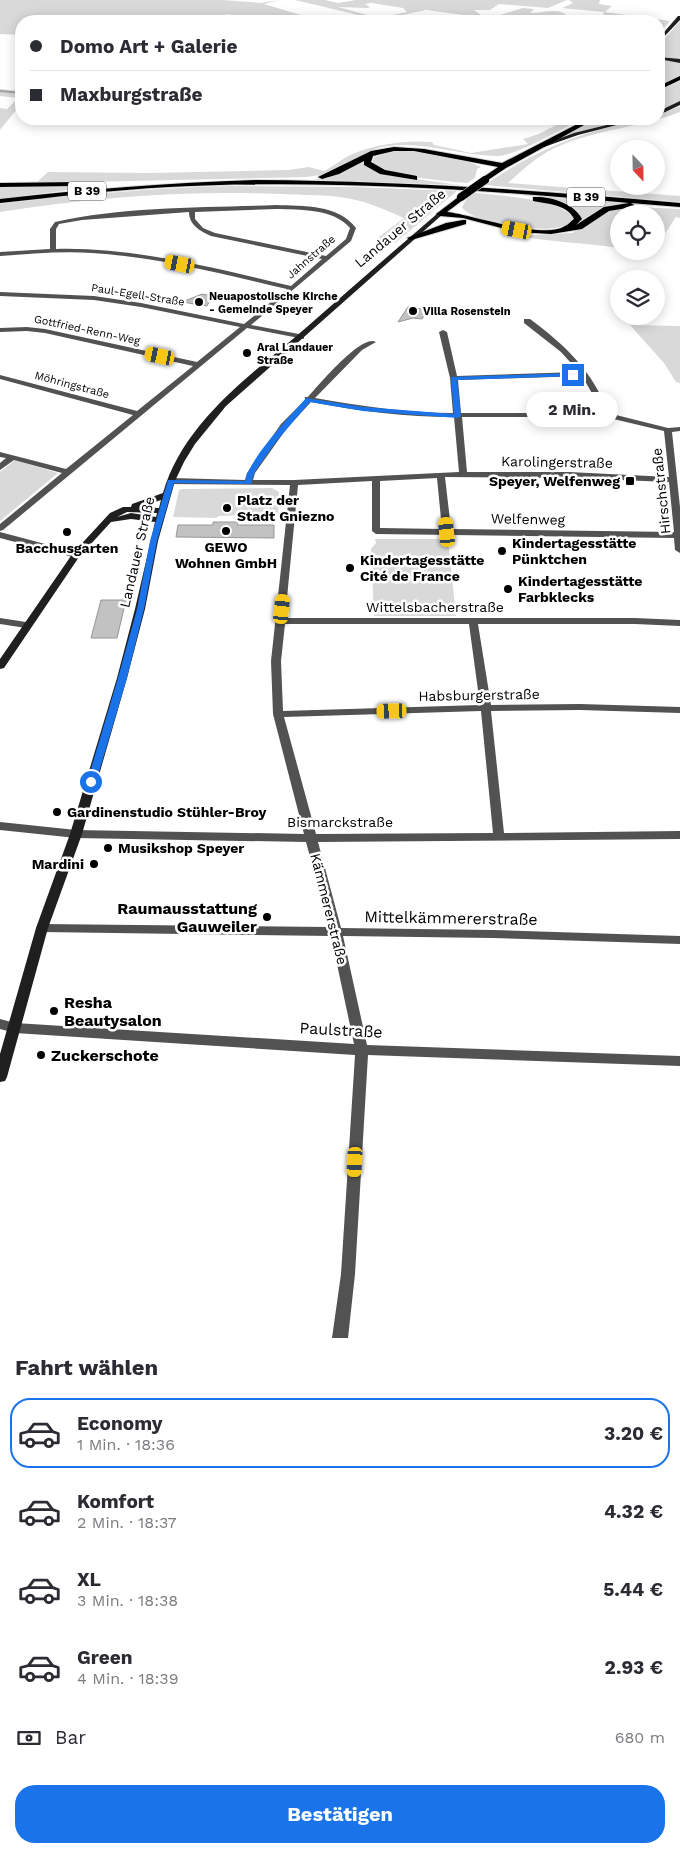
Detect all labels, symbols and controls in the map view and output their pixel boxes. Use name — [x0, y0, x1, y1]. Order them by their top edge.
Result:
text: Domo Art + Galerie — [60, 35, 237, 58]
text: Maxburgstraße — [60, 83, 203, 106]
north arrow — [610, 140, 665, 195]
map controls — [610, 140, 665, 325]
road number: B 39 — [68, 182, 106, 200]
street label: Landauer Straße — [351, 185, 449, 271]
road number: B 39 — [567, 188, 605, 206]
button: locate — [610, 205, 665, 260]
car — [500, 220, 533, 240]
street label: Jahnstraße — [284, 232, 338, 282]
car — [163, 254, 196, 274]
button: layers — [610, 270, 665, 325]
street label: Paul-Egell-Straße — [90, 281, 186, 309]
place label: Neuapostolische Kirche - Gemeinde Speyer — [209, 290, 338, 316]
marker: Neuapostolische Kirche - Gemeinde Speyer — [193, 296, 205, 308]
marker: Villa Rosenstein — [407, 305, 419, 317]
place label: Villa Rosenstein — [423, 305, 511, 318]
street label: Gottfried-Renn-Weg — [33, 312, 141, 348]
place label: Aral Landauer Straße — [257, 341, 333, 367]
car — [143, 346, 176, 366]
marker: Aral Landauer Straße — [241, 347, 253, 359]
route end — [562, 364, 584, 386]
street label: Möhringstraße — [33, 369, 111, 401]
callout: 2 Min. — [527, 392, 619, 428]
text: 2 Min. — [548, 400, 596, 419]
street label: Hirschstraße — [649, 447, 673, 535]
street label: Karolingerstraße — [501, 453, 613, 471]
place label: Speyer, Welfenweg — [489, 473, 620, 489]
marker: Speyer, Welfenweg — [624, 475, 636, 487]
place label: Platz der Stadt Gniezno — [237, 492, 335, 524]
street label: Landauer Straße — [116, 495, 158, 609]
marker: Platz der Stadt Gniezno — [221, 502, 233, 514]
street label: Welfenweg — [491, 510, 566, 528]
car — [437, 516, 456, 548]
marker: GEWO Wohnen GmbH — [220, 525, 232, 537]
marker: Bacchusgarten — [61, 526, 73, 538]
place label: Kindertagesstätte Pünktchen — [512, 535, 636, 567]
place label: GEWO Wohnen GmbH — [175, 539, 277, 571]
place label: Bacchusgarten — [16, 540, 118, 556]
marker: Kindertagesstätte Pünktchen — [496, 545, 508, 557]
place label: Kindertagesstätte Cité de France — [360, 552, 484, 584]
marker: Kindertagesstätte Cité de France — [344, 562, 356, 574]
place label: Kindertagesstätte Farbklecks — [518, 573, 642, 605]
marker: Kindertagesstätte Farbklecks — [502, 583, 514, 595]
car — [272, 593, 291, 625]
street label: Wittelsbacherstraße — [366, 599, 504, 615]
street label: Habsburgerstraße — [418, 686, 540, 704]
car — [376, 703, 407, 719]
route start — [80, 771, 102, 793]
place label: Gardinenstudio Stühler-Broy — [67, 804, 266, 820]
marker: Gardinenstudio Stühler-Broy — [51, 806, 63, 818]
street label: Bismarckstraße — [287, 814, 393, 830]
place label: Musikshop Speyer — [118, 840, 244, 856]
marker: Musikshop Speyer — [102, 842, 114, 854]
street label: Kämmererstraße — [307, 852, 351, 966]
place label: Mardini — [32, 856, 84, 872]
marker: Mardini — [88, 858, 100, 870]
place label: Raumausstattung Gauweiler — [117, 899, 257, 936]
street label: Mittelkämmererstraße — [364, 907, 538, 929]
marker: Raumausstattung Gauweiler — [261, 911, 273, 923]
place label: Resha Beautysalon — [64, 993, 162, 1030]
marker: Resha Beautysalon — [48, 1005, 60, 1017]
street label: Paulstraße — [299, 1018, 383, 1042]
place label: Zuckerschote — [51, 1046, 159, 1065]
marker: Zuckerschote — [35, 1049, 47, 1061]
car — [346, 1147, 363, 1177]
text: Fahrt wählen — [15, 1355, 158, 1380]
icon: car — [17, 1411, 62, 1456]
text: Economy — [77, 1412, 162, 1435]
text: 3.20 € — [604, 1422, 663, 1445]
text: 1 Min. · 18:36 — [77, 1435, 175, 1454]
icon: car — [17, 1489, 62, 1534]
text: Komfort — [77, 1490, 154, 1513]
text: 4.32 € — [604, 1500, 663, 1523]
text: 2 Min. · 18:37 — [77, 1513, 177, 1532]
icon: car — [17, 1567, 62, 1612]
text: XL — [77, 1568, 101, 1591]
text: 5.44 € — [603, 1578, 663, 1601]
text: 3 Min. · 18:38 — [77, 1591, 178, 1610]
icon: car — [17, 1645, 62, 1690]
text: Green — [77, 1646, 133, 1669]
text: 2.93 € — [605, 1656, 663, 1679]
text: 4 Min. · 18:39 — [77, 1669, 179, 1688]
icon: cash — [15, 1724, 43, 1752]
text: Bar — [55, 1726, 86, 1749]
text: 680 m — [615, 1728, 665, 1747]
button: Bestätigen — [15, 1785, 665, 1843]

